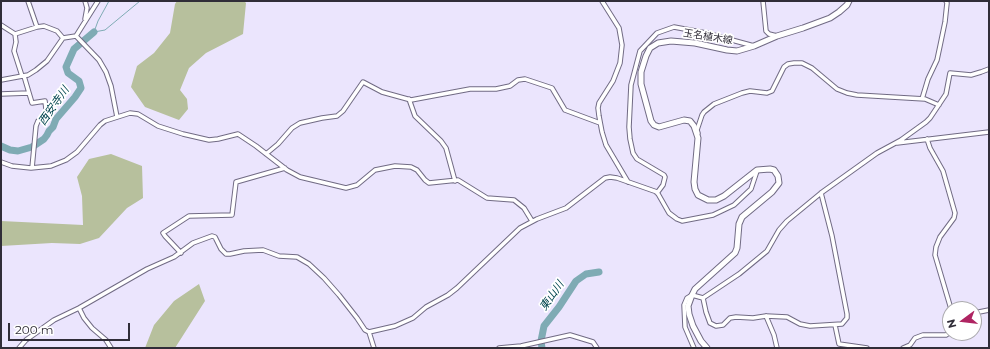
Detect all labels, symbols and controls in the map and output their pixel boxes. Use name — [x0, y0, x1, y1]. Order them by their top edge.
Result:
street label: 玉名植木線 — [682, 27, 734, 47]
water label: 西安寺川 — [36, 84, 72, 128]
water label: 東山川 — [537, 279, 567, 313]
north arrow — [942, 301, 982, 341]
scale bar — [10, 315, 132, 341]
text: N — [943, 318, 959, 330]
text: 200 m — [15, 322, 54, 337]

